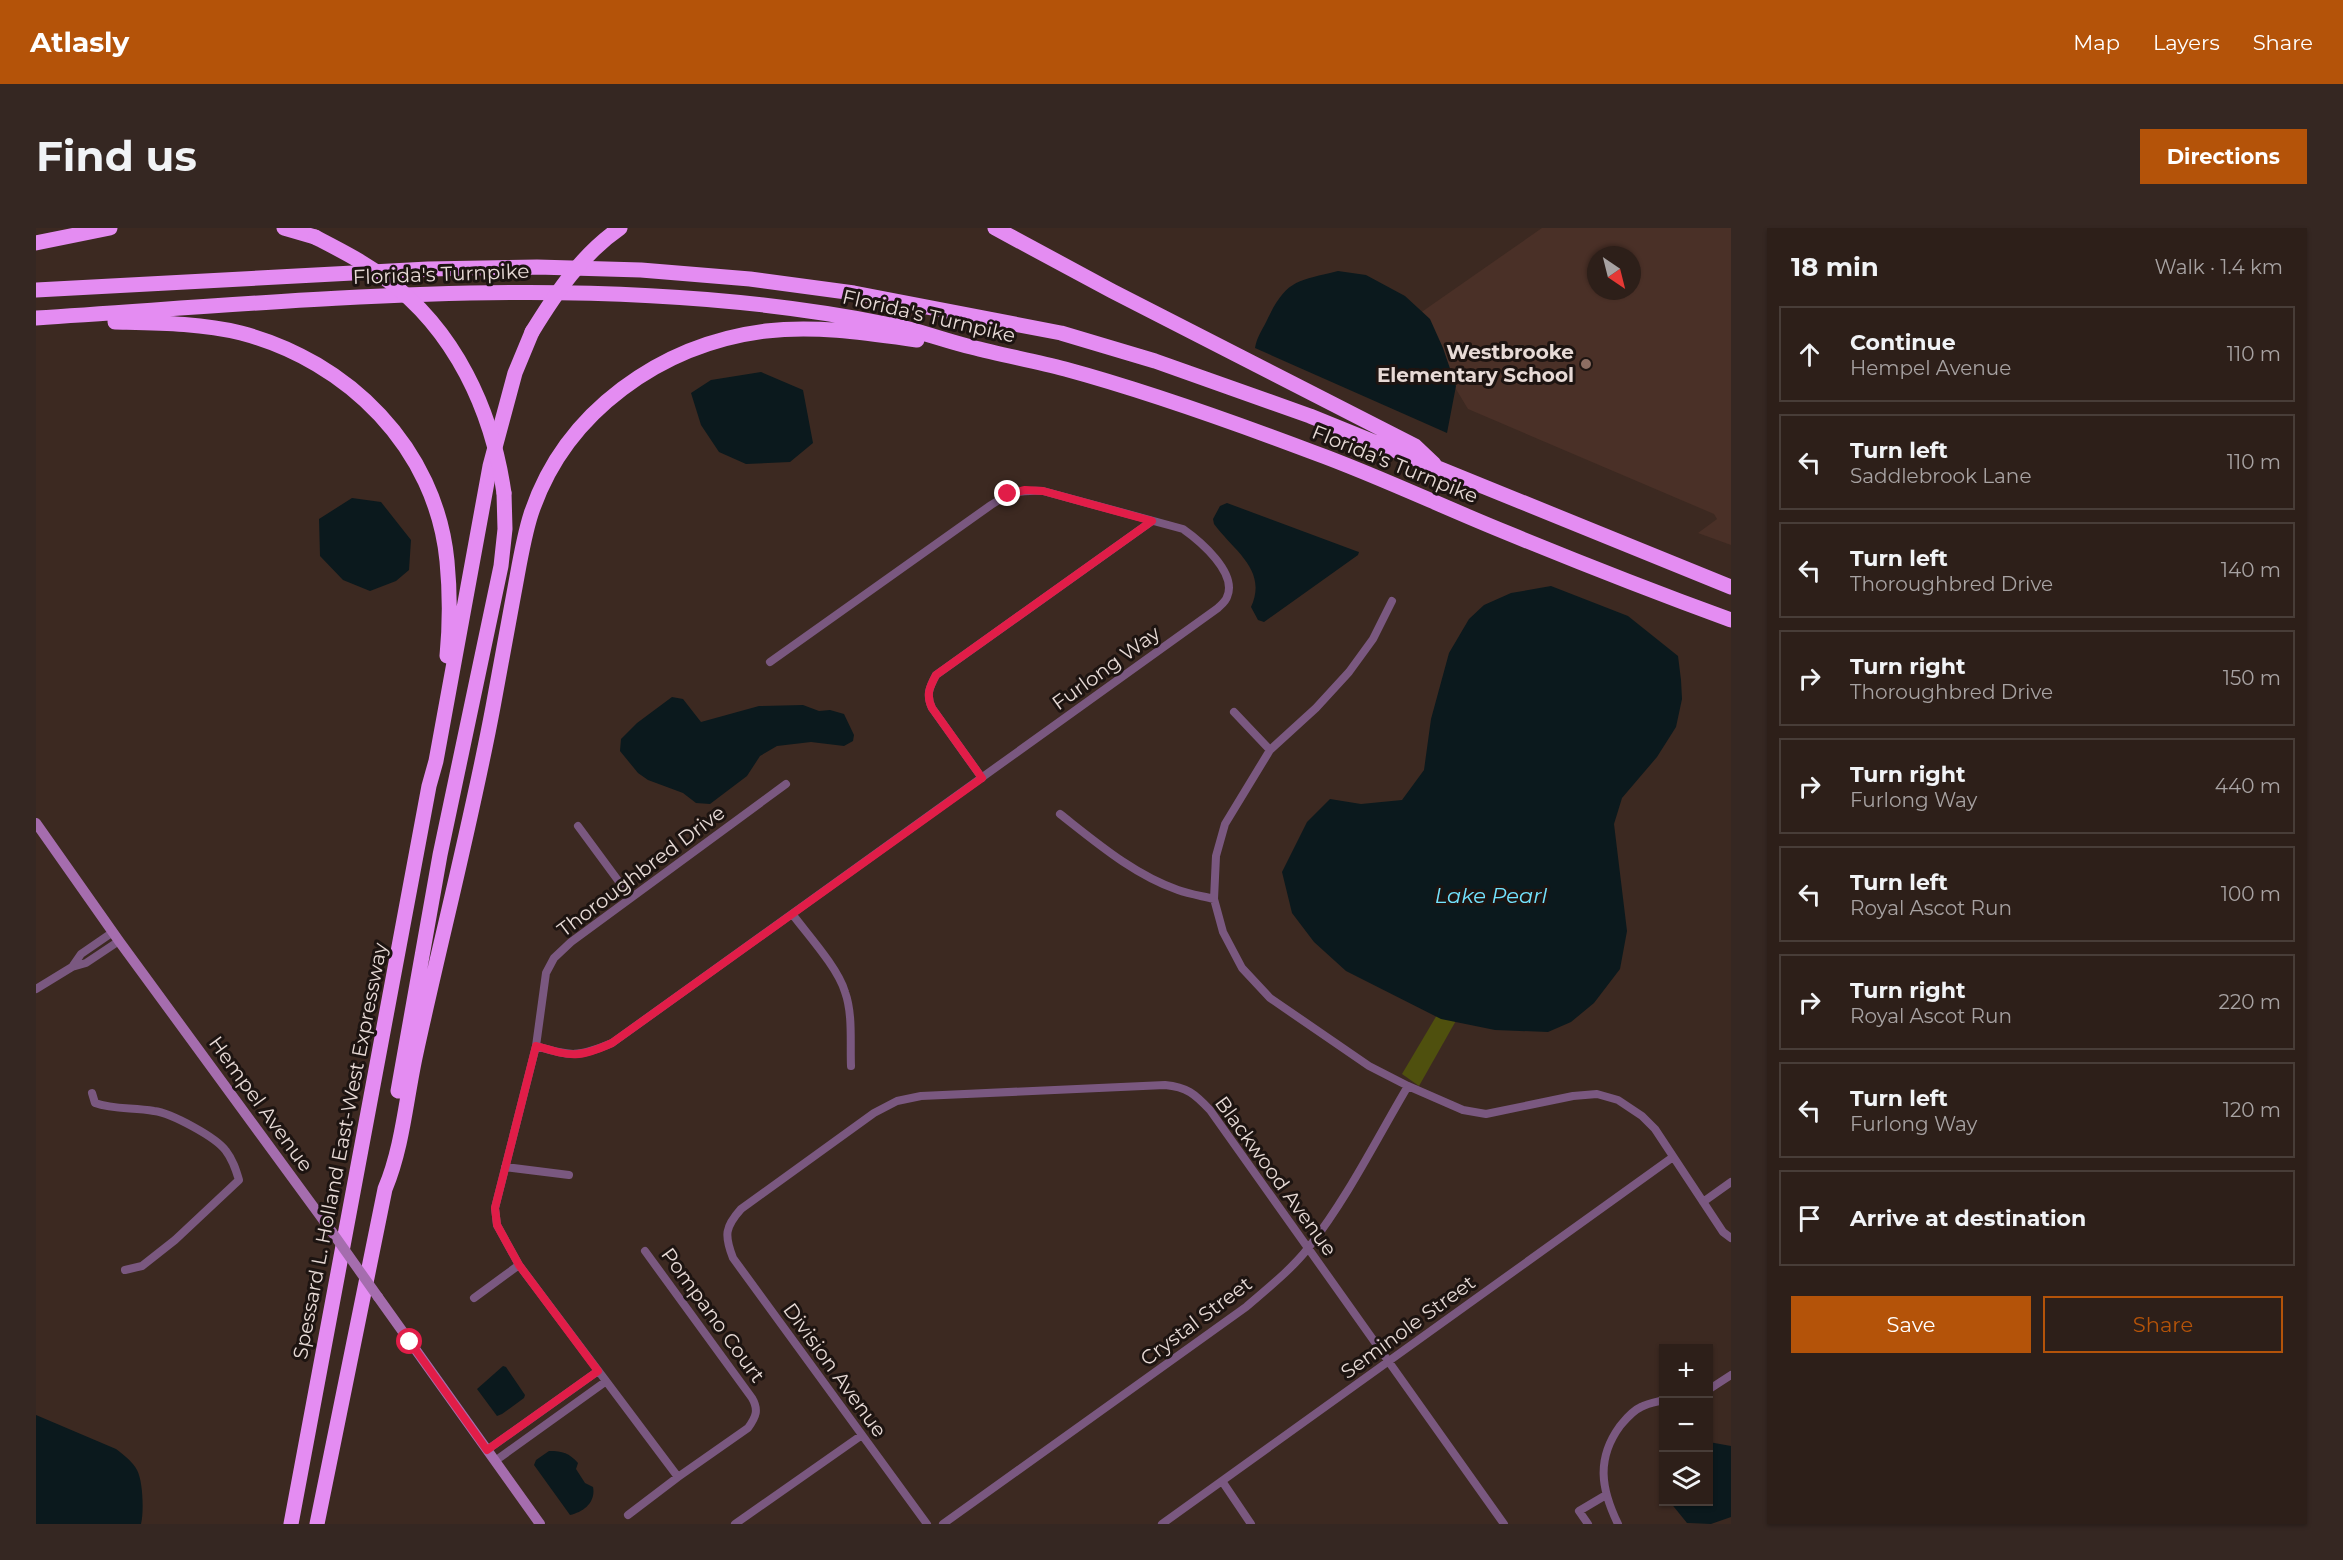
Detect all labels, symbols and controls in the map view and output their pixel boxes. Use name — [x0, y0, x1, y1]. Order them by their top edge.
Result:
text: Atlasly — [30, 25, 129, 59]
text: Map — [2073, 30, 2120, 55]
text: Layers — [2153, 30, 2220, 55]
text: Share — [2253, 30, 2313, 55]
button: Directions — [2140, 129, 2307, 184]
text: Find us — [36, 130, 197, 182]
north arrow — [1587, 246, 1641, 300]
text: 18 min — [1791, 251, 1879, 283]
text: Walk · 1.4 km — [2155, 255, 2283, 279]
street label: Florida's Turnpike — [352, 259, 530, 289]
street label: Florida's Turnpike — [840, 284, 1018, 348]
text: Continue — [1850, 329, 1956, 356]
icon: ahead — [1793, 338, 1826, 371]
place label: Westbrooke Elementary School — [1377, 340, 1574, 387]
text: 110 m — [2227, 342, 2281, 366]
text: Hempel Avenue — [1850, 356, 2011, 380]
marker: Westbrooke Elementary School — [1579, 357, 1593, 371]
street label: Florida's Turnpike — [1309, 420, 1481, 508]
text: Turn left — [1850, 437, 1948, 464]
icon: left — [1793, 446, 1826, 479]
text: 110 m — [2227, 450, 2281, 474]
text: Saddlebrook Lane — [1850, 464, 2031, 488]
route end — [994, 480, 1020, 506]
text: Turn left — [1850, 545, 1948, 572]
icon: left — [1793, 554, 1826, 587]
text: 140 m — [2221, 558, 2281, 582]
text: Thoroughbred Drive — [1850, 572, 2053, 596]
street label: Furlong Way — [1047, 621, 1165, 715]
text: Turn right — [1850, 653, 1965, 680]
icon: right — [1793, 662, 1826, 695]
text: 150 m — [2223, 666, 2281, 690]
text: Thoroughbred Drive — [1850, 680, 2053, 704]
text: Turn right — [1850, 761, 1965, 788]
icon: right — [1793, 770, 1826, 803]
text: 440 m — [2215, 774, 2281, 798]
text: Furlong Way — [1850, 788, 1977, 812]
street label: Thoroughbred Drive — [553, 800, 729, 942]
text: Turn left — [1850, 869, 1948, 896]
icon: left — [1793, 878, 1826, 911]
text: 100 m — [2221, 882, 2281, 906]
water label: Lake Pearl — [1435, 883, 1547, 908]
text: Royal Ascot Run — [1850, 896, 2012, 920]
street label: Spessard L. Holland East-West Expressway — [288, 941, 392, 1361]
text: Turn right — [1850, 977, 1965, 1004]
icon: right — [1793, 986, 1826, 1019]
text: 220 m — [2219, 990, 2281, 1014]
text: Royal Ascot Run — [1850, 1004, 2012, 1028]
street label: Hempel Avenue — [204, 1032, 318, 1176]
text: Turn left — [1850, 1085, 1948, 1112]
street label: Blackwood Avenue — [1210, 1092, 1342, 1260]
icon: left — [1793, 1094, 1826, 1127]
text: 120 m — [2223, 1098, 2281, 1122]
text: Furlong Way — [1850, 1112, 1977, 1136]
icon: arrive — [1793, 1202, 1826, 1235]
text: Arrive at destination — [1850, 1205, 2086, 1232]
street label: Pompano Court — [656, 1243, 770, 1387]
street label: Seminole Street — [1336, 1270, 1480, 1384]
street label: Crystal Street — [1136, 1271, 1256, 1371]
button: Save — [1791, 1296, 2031, 1353]
button: Share — [2043, 1296, 2283, 1353]
street label: Division Avenue — [778, 1298, 892, 1442]
route start — [396, 1328, 422, 1354]
map controls — [1659, 1344, 1713, 1506]
button: + — [1659, 1344, 1713, 1398]
button: − — [1659, 1398, 1713, 1452]
button: layers — [1659, 1452, 1713, 1506]

